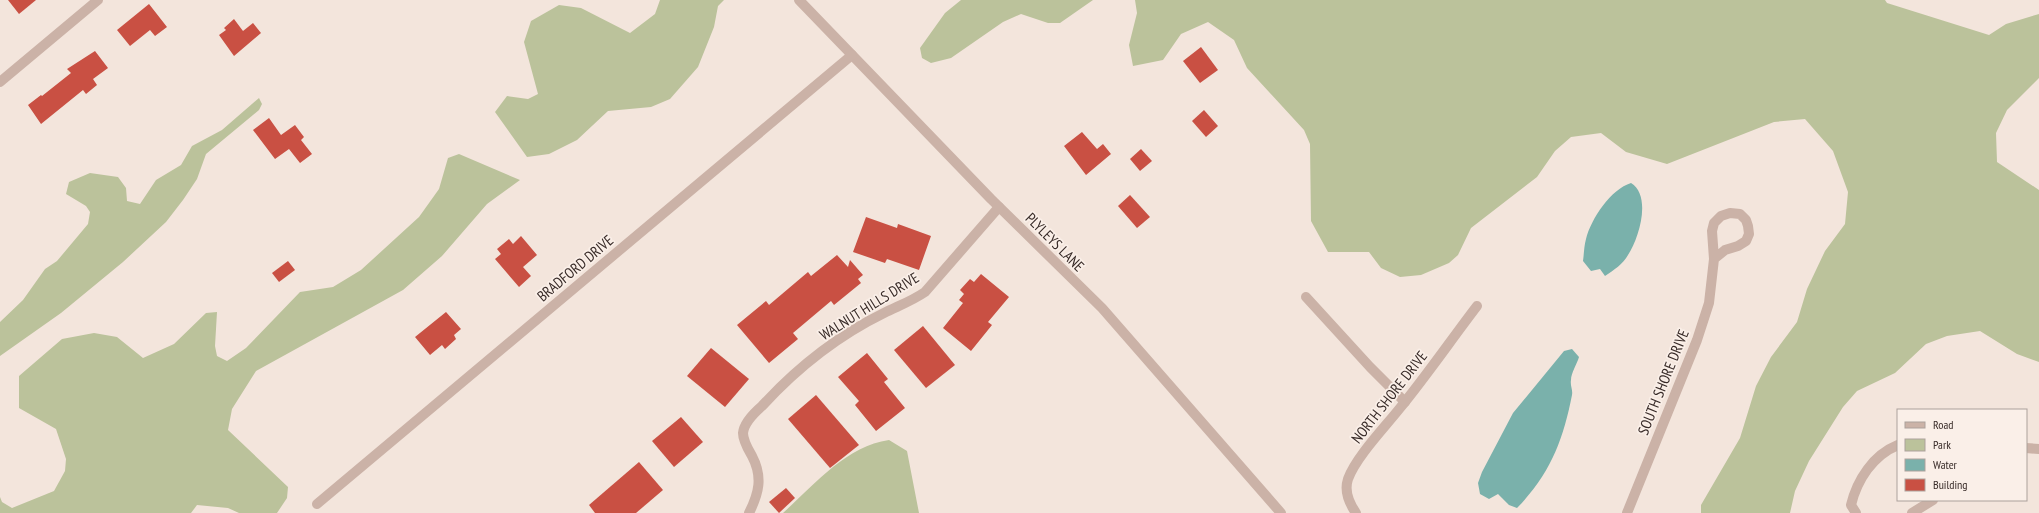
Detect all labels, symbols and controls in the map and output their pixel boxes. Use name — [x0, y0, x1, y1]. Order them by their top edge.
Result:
street label: PLYLEYS LANE — [1022, 209, 1088, 275]
street label: BRADFORD DRIVE — [533, 231, 617, 305]
street label: WALNUT HILLS DRIVE — [816, 268, 922, 344]
street label: SOUTH SHORE DRIVE — [1633, 327, 1693, 437]
street label: NORTH SHORE DRIVE — [1347, 347, 1431, 447]
legend — [1897, 409, 2027, 501]
text: Road — [1933, 417, 1953, 432]
text: Park — [1933, 437, 1951, 452]
text: Water — [1933, 457, 1958, 472]
text: Building — [1933, 477, 1968, 492]

